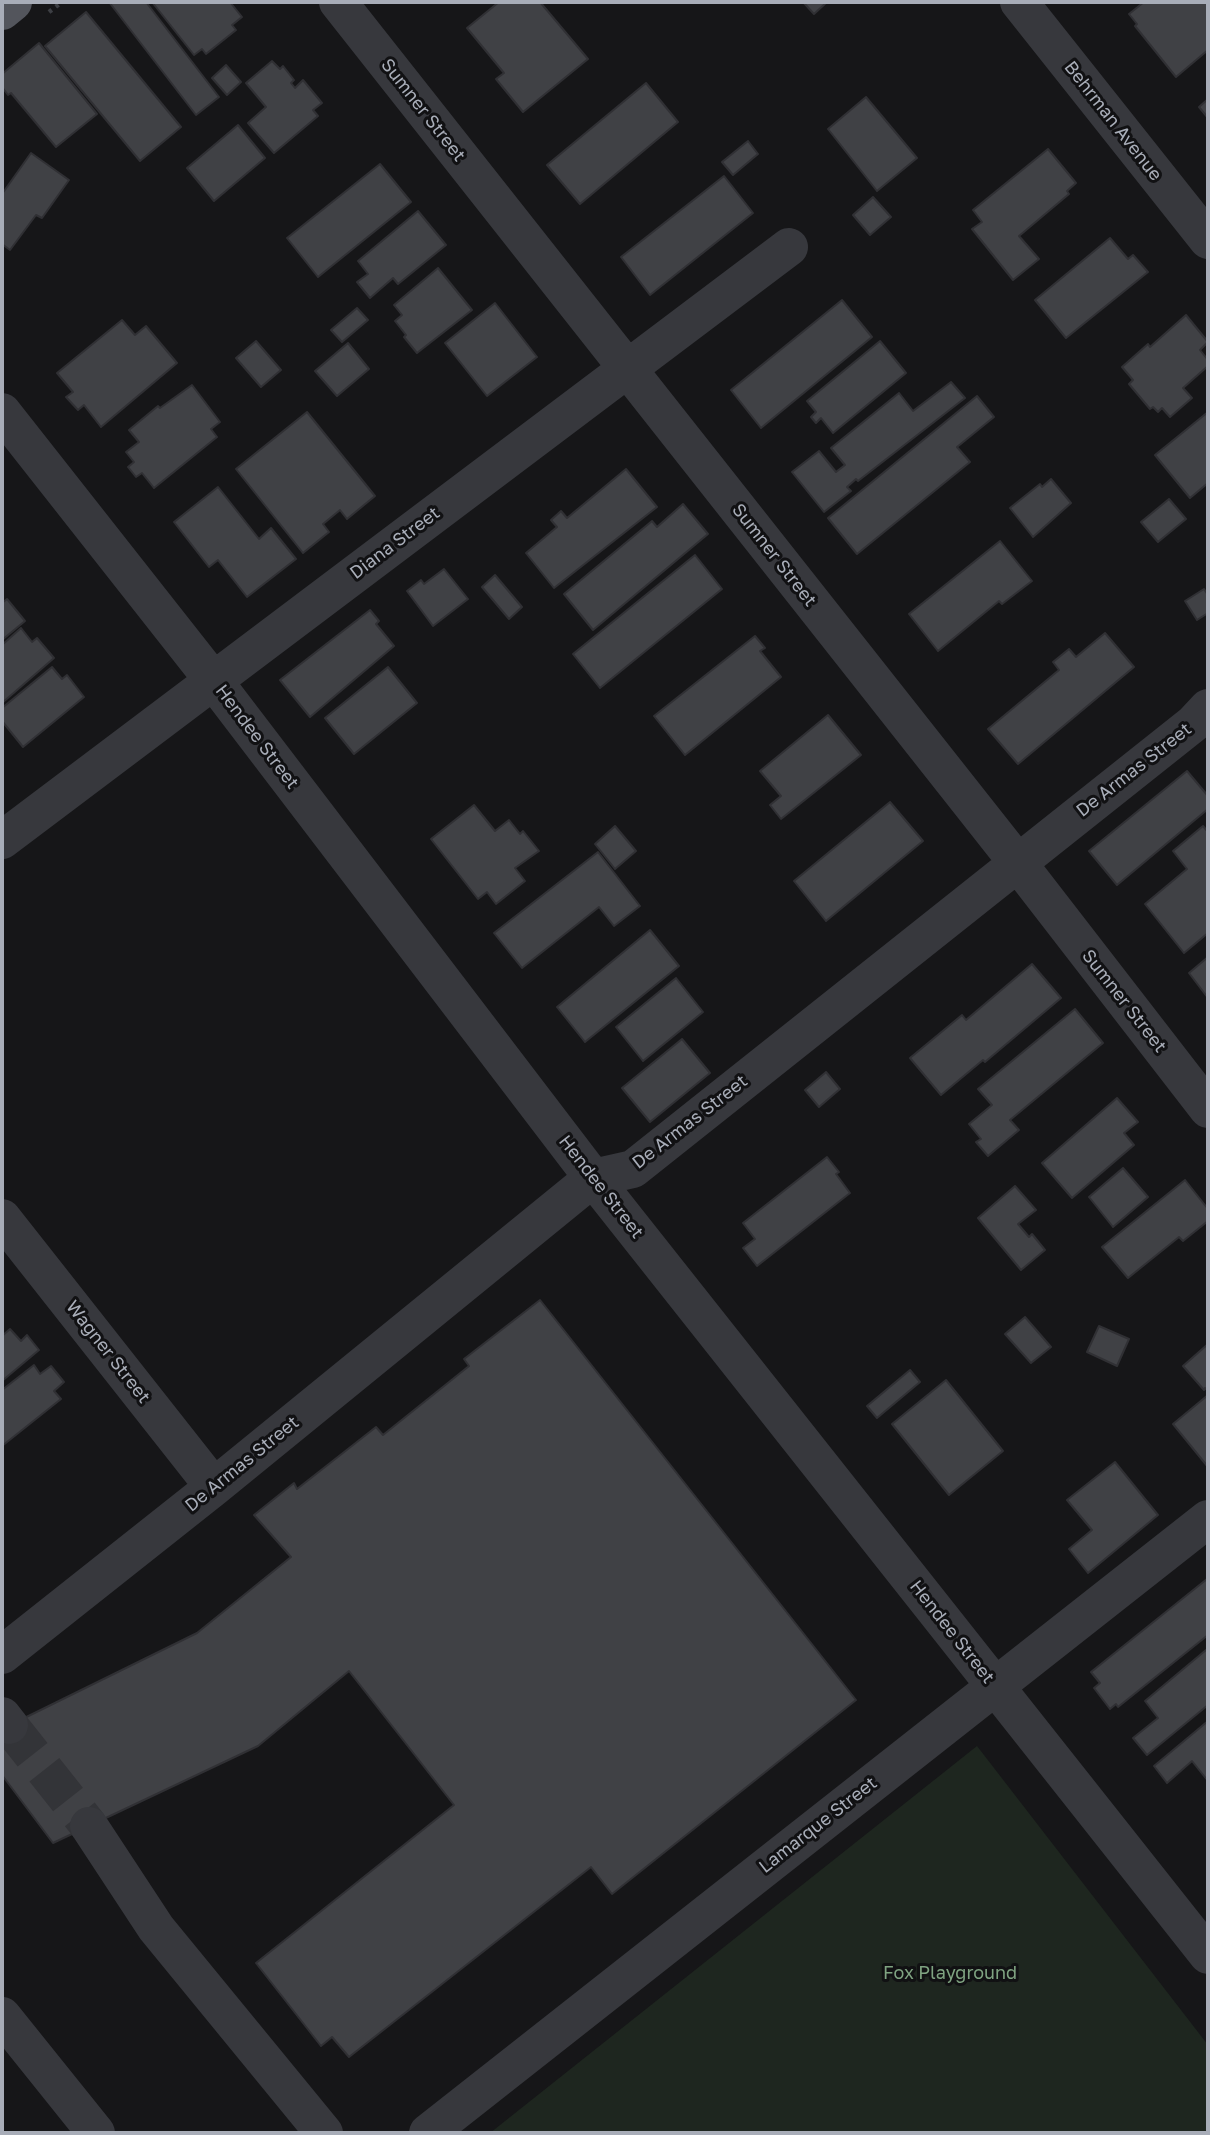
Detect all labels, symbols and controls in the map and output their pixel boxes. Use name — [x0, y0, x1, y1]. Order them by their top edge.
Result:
street label: Sumner Street — [376, 54, 470, 166]
street label: Behrman Avenue — [1060, 57, 1166, 185]
street label: Sumner Street — [727, 499, 821, 611]
street label: Diana Street — [346, 502, 444, 584]
street label: Hendee Street — [211, 681, 303, 793]
street label: De Armas Street — [1072, 718, 1196, 822]
street label: Sumner Street — [1077, 945, 1171, 1057]
street label: De Armas Street — [628, 1070, 752, 1174]
street label: Hendee Street — [554, 1131, 648, 1243]
street label: Wagner Street — [61, 1296, 155, 1408]
street label: De Armas Street — [181, 1412, 303, 1516]
street label: Hendee Street — [905, 1576, 999, 1688]
street label: Lamarque Street — [755, 1772, 881, 1878]
park label: Fox Playground — [883, 1962, 1017, 1984]

